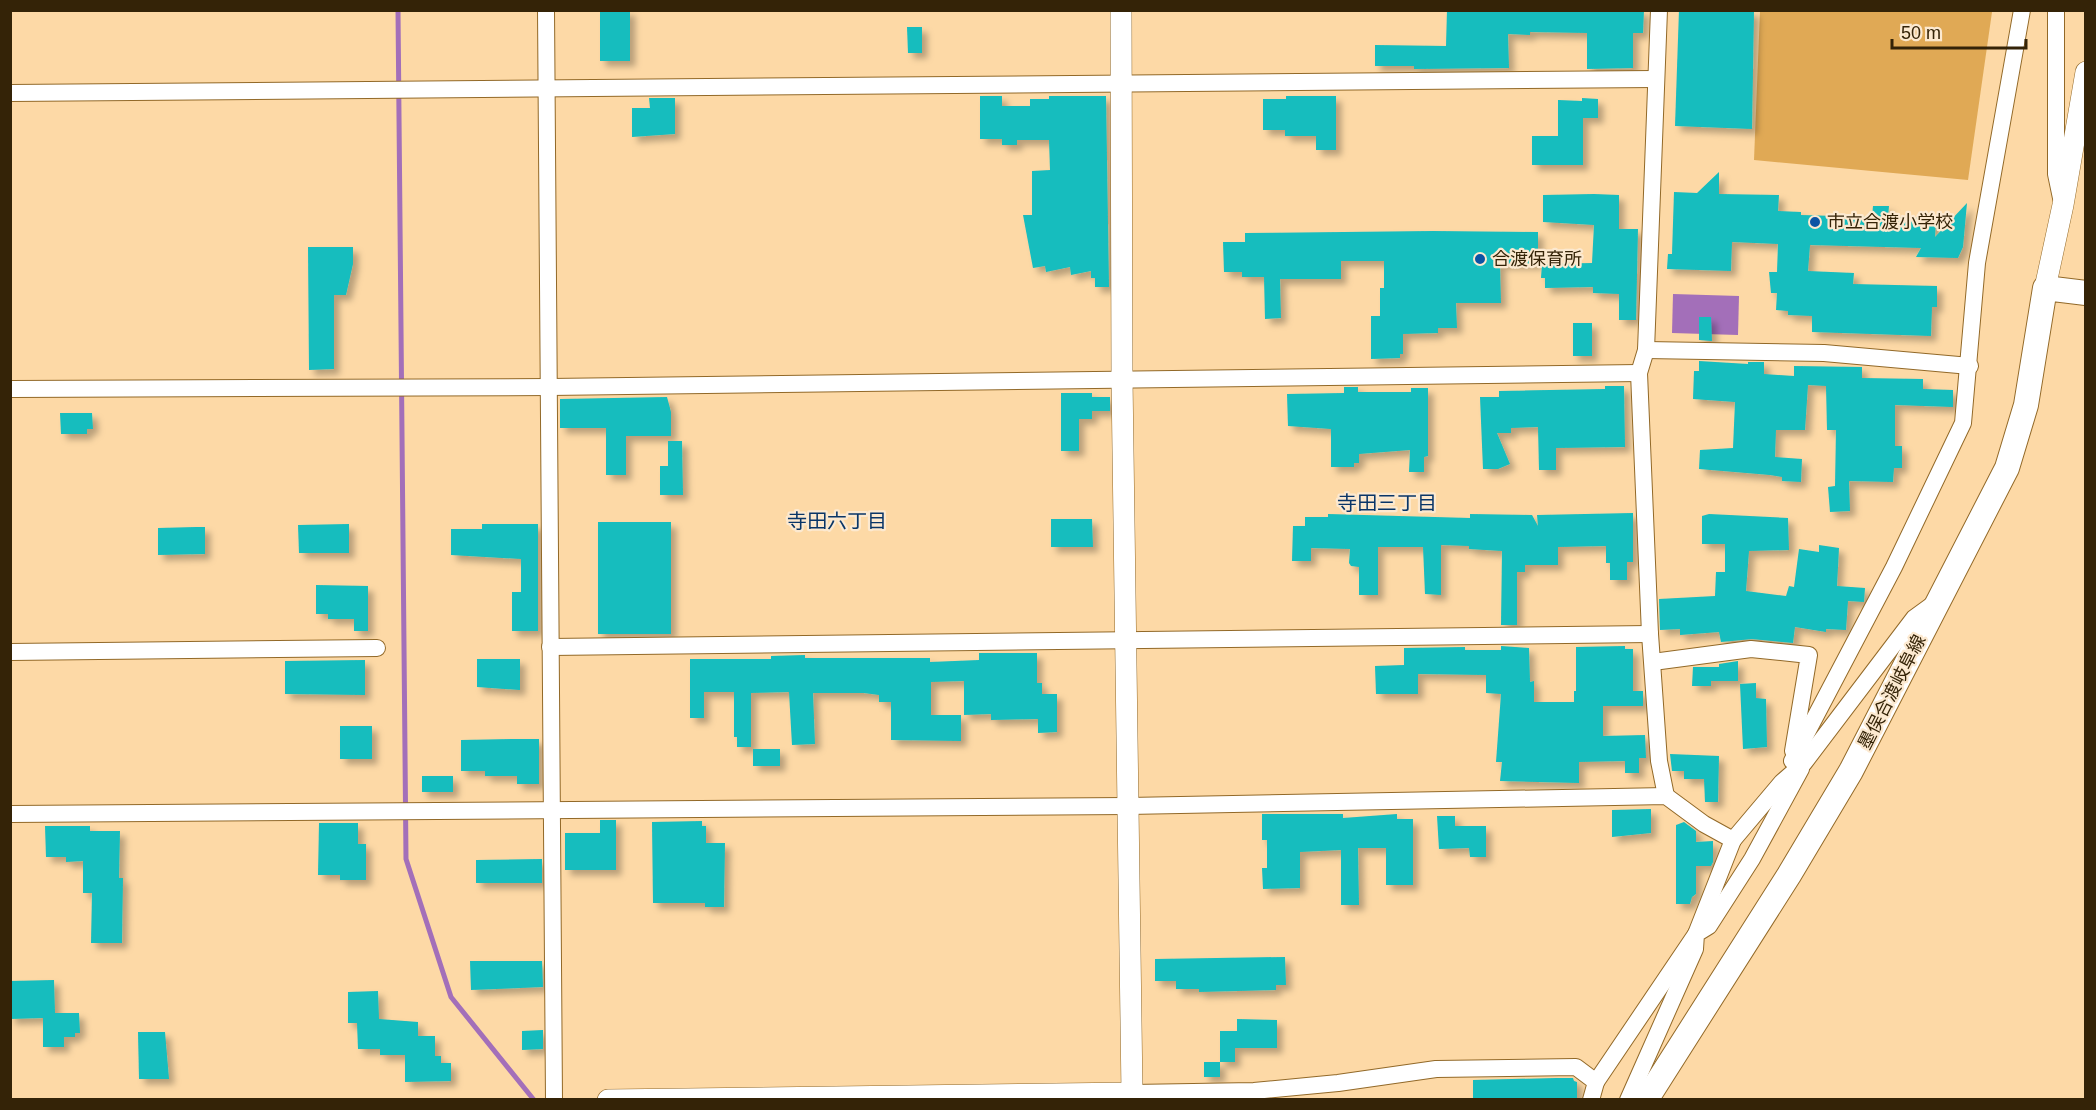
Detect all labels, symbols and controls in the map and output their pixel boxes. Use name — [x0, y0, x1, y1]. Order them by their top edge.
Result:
scale bar — [1892, 12, 2026, 50]
text: 50 m — [1901, 23, 1941, 43]
place label: 市立合渡小学校 — [1827, 212, 1953, 232]
marker: 市立合渡小学校 — [1808, 215, 1822, 229]
place label: 合渡保育所 — [1492, 249, 1582, 269]
marker: 合渡保育所 — [1473, 252, 1487, 266]
district label: 寺田三丁目 — [1337, 492, 1437, 514]
district label: 寺田六丁目 — [787, 510, 887, 532]
street label: 墨俣合渡岐阜線 — [1854, 631, 1930, 753]

